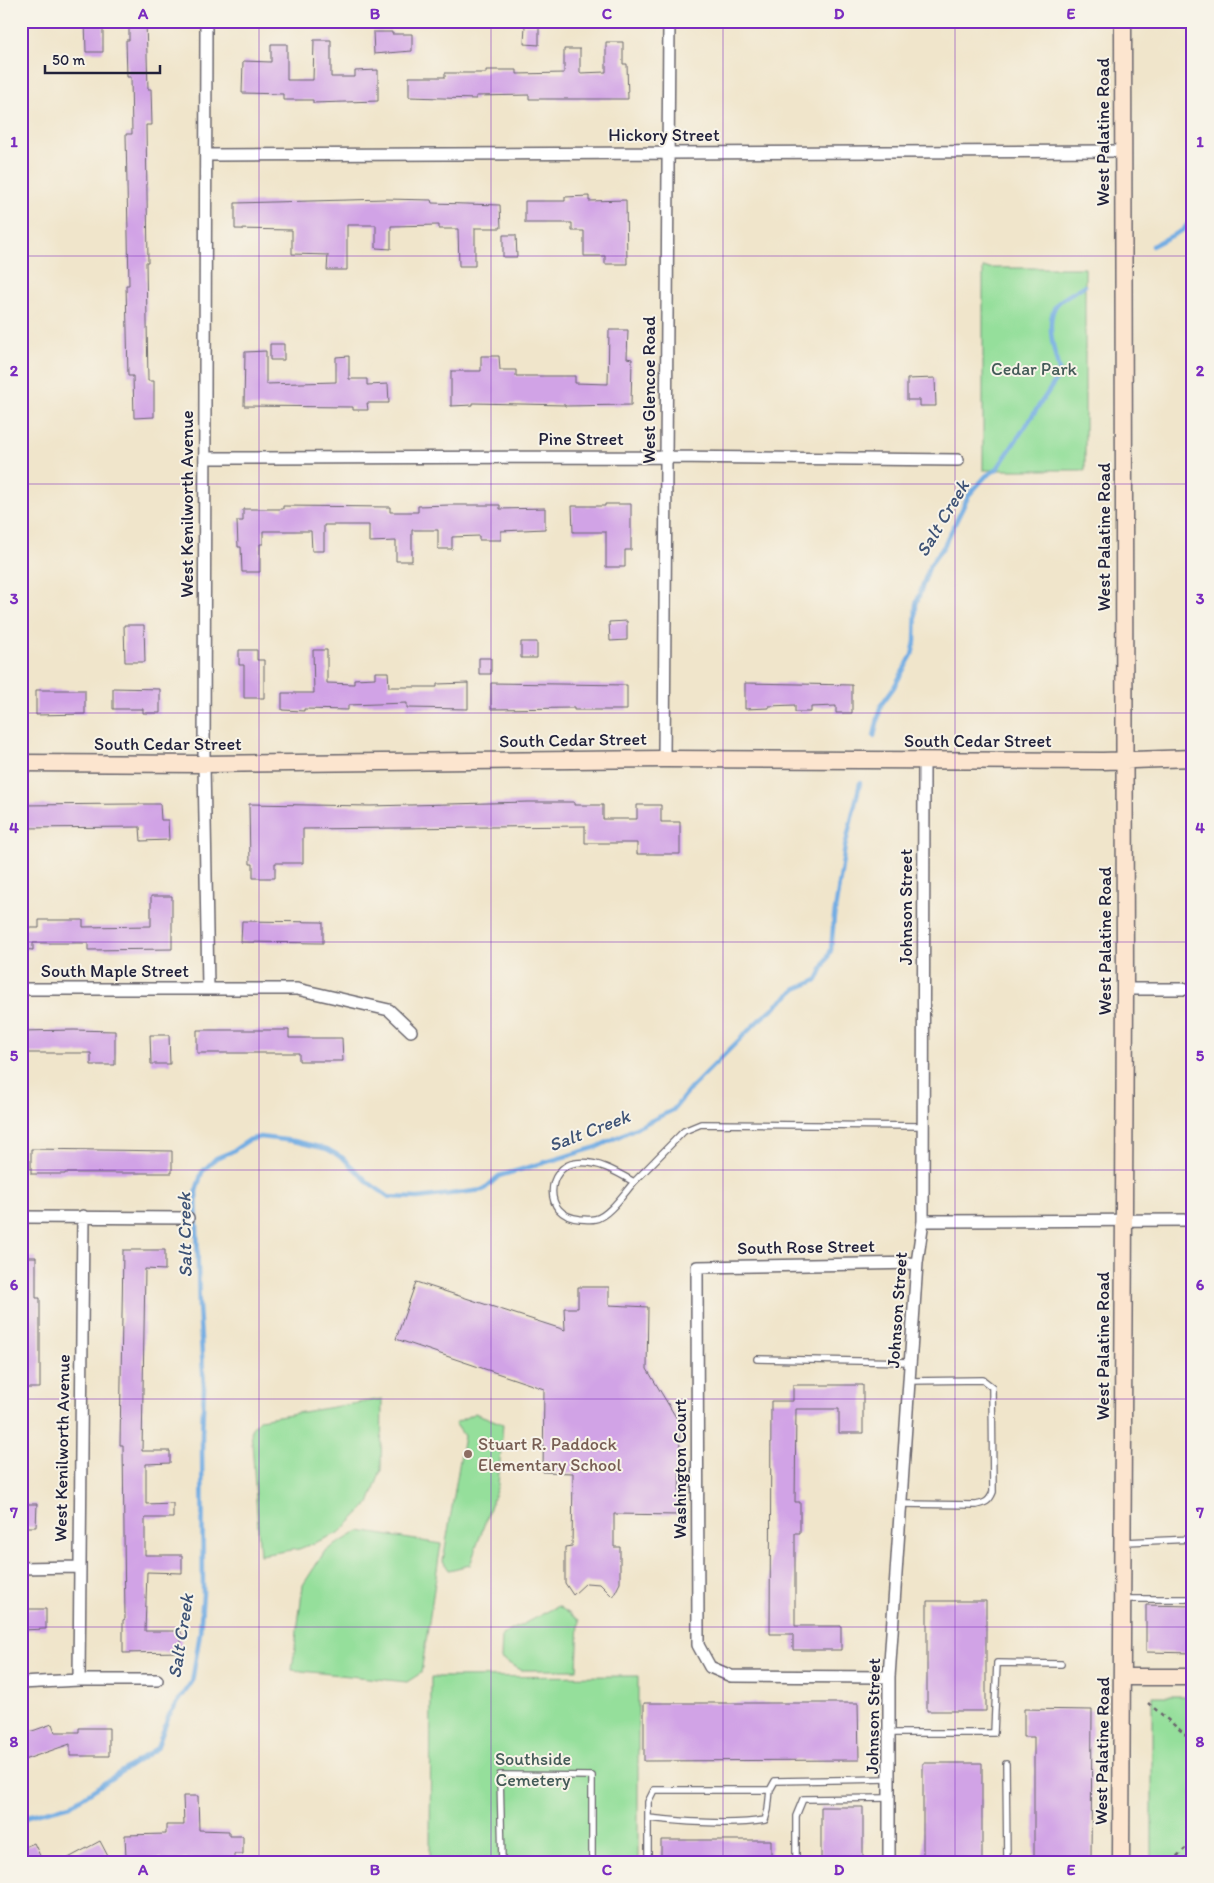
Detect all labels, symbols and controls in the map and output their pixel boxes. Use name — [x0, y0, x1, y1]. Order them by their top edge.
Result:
text: A — [137, 4, 149, 23]
text: B — [370, 4, 381, 23]
text: C — [602, 4, 613, 23]
text: D — [834, 4, 845, 23]
text: E — [1067, 4, 1076, 23]
scale bar — [45, 42, 160, 74]
text: 50 m — [52, 51, 85, 69]
street label: West Palatine Road — [1092, 58, 1114, 206]
street label: Hickory Street — [608, 124, 720, 146]
text: 1 — [10, 132, 18, 151]
text: 1 — [1196, 132, 1204, 151]
street label: West Glencoe Road — [638, 316, 660, 464]
park label: Cedar Park — [991, 358, 1078, 380]
text: 2 — [10, 361, 19, 380]
text: 2 — [1196, 361, 1205, 380]
street label: West Kenilworth Avenue — [176, 410, 198, 598]
street label: Pine Street — [538, 428, 624, 450]
street label: West Palatine Road — [1093, 463, 1115, 611]
water label: Salt Creek — [911, 475, 975, 561]
text: 3 — [10, 589, 19, 608]
text: 3 — [1196, 589, 1205, 608]
street label: South Cedar Street — [499, 728, 647, 752]
street label: South Cedar Street — [904, 730, 1052, 752]
street label: South Cedar Street — [94, 733, 242, 755]
text: 4 — [9, 818, 19, 837]
text: 4 — [1195, 818, 1205, 837]
street label: Johnson Street — [895, 849, 917, 965]
street label: West Palatine Road — [1094, 867, 1116, 1015]
street label: South Maple Street — [41, 960, 189, 982]
text: 5 — [10, 1046, 19, 1065]
text: 5 — [1196, 1046, 1205, 1065]
water label: Salt Creek — [545, 1104, 634, 1156]
water label: Salt Creek — [172, 1191, 197, 1278]
street label: South Rose Street — [737, 1235, 875, 1259]
street label: Johnson Street — [882, 1251, 912, 1369]
street label: West Palatine Road — [1092, 1272, 1114, 1420]
text: 6 — [10, 1275, 19, 1294]
text: 6 — [1196, 1275, 1205, 1294]
street label: West Kenilworth Avenue — [49, 1354, 75, 1542]
street label: Washington Court — [669, 1399, 691, 1539]
place label: Stuart R. Paddock Elementary School — [478, 1433, 622, 1476]
marker: Stuart R. Paddock Elementary School — [462, 1448, 474, 1460]
text: 7 — [9, 1503, 18, 1522]
text: 7 — [1195, 1503, 1204, 1522]
water label: Salt Creek — [162, 1591, 199, 1680]
street label: Johnson Street — [861, 1657, 885, 1774]
street label: West Palatine Road — [1090, 1676, 1114, 1825]
text: 8 — [10, 1732, 19, 1751]
text: 8 — [1196, 1732, 1205, 1751]
park label: Southside Cemetery — [495, 1748, 571, 1791]
text: A — [137, 1860, 149, 1879]
text: B — [370, 1860, 381, 1879]
text: C — [602, 1860, 613, 1879]
text: D — [834, 1860, 845, 1879]
text: E — [1067, 1860, 1076, 1879]

